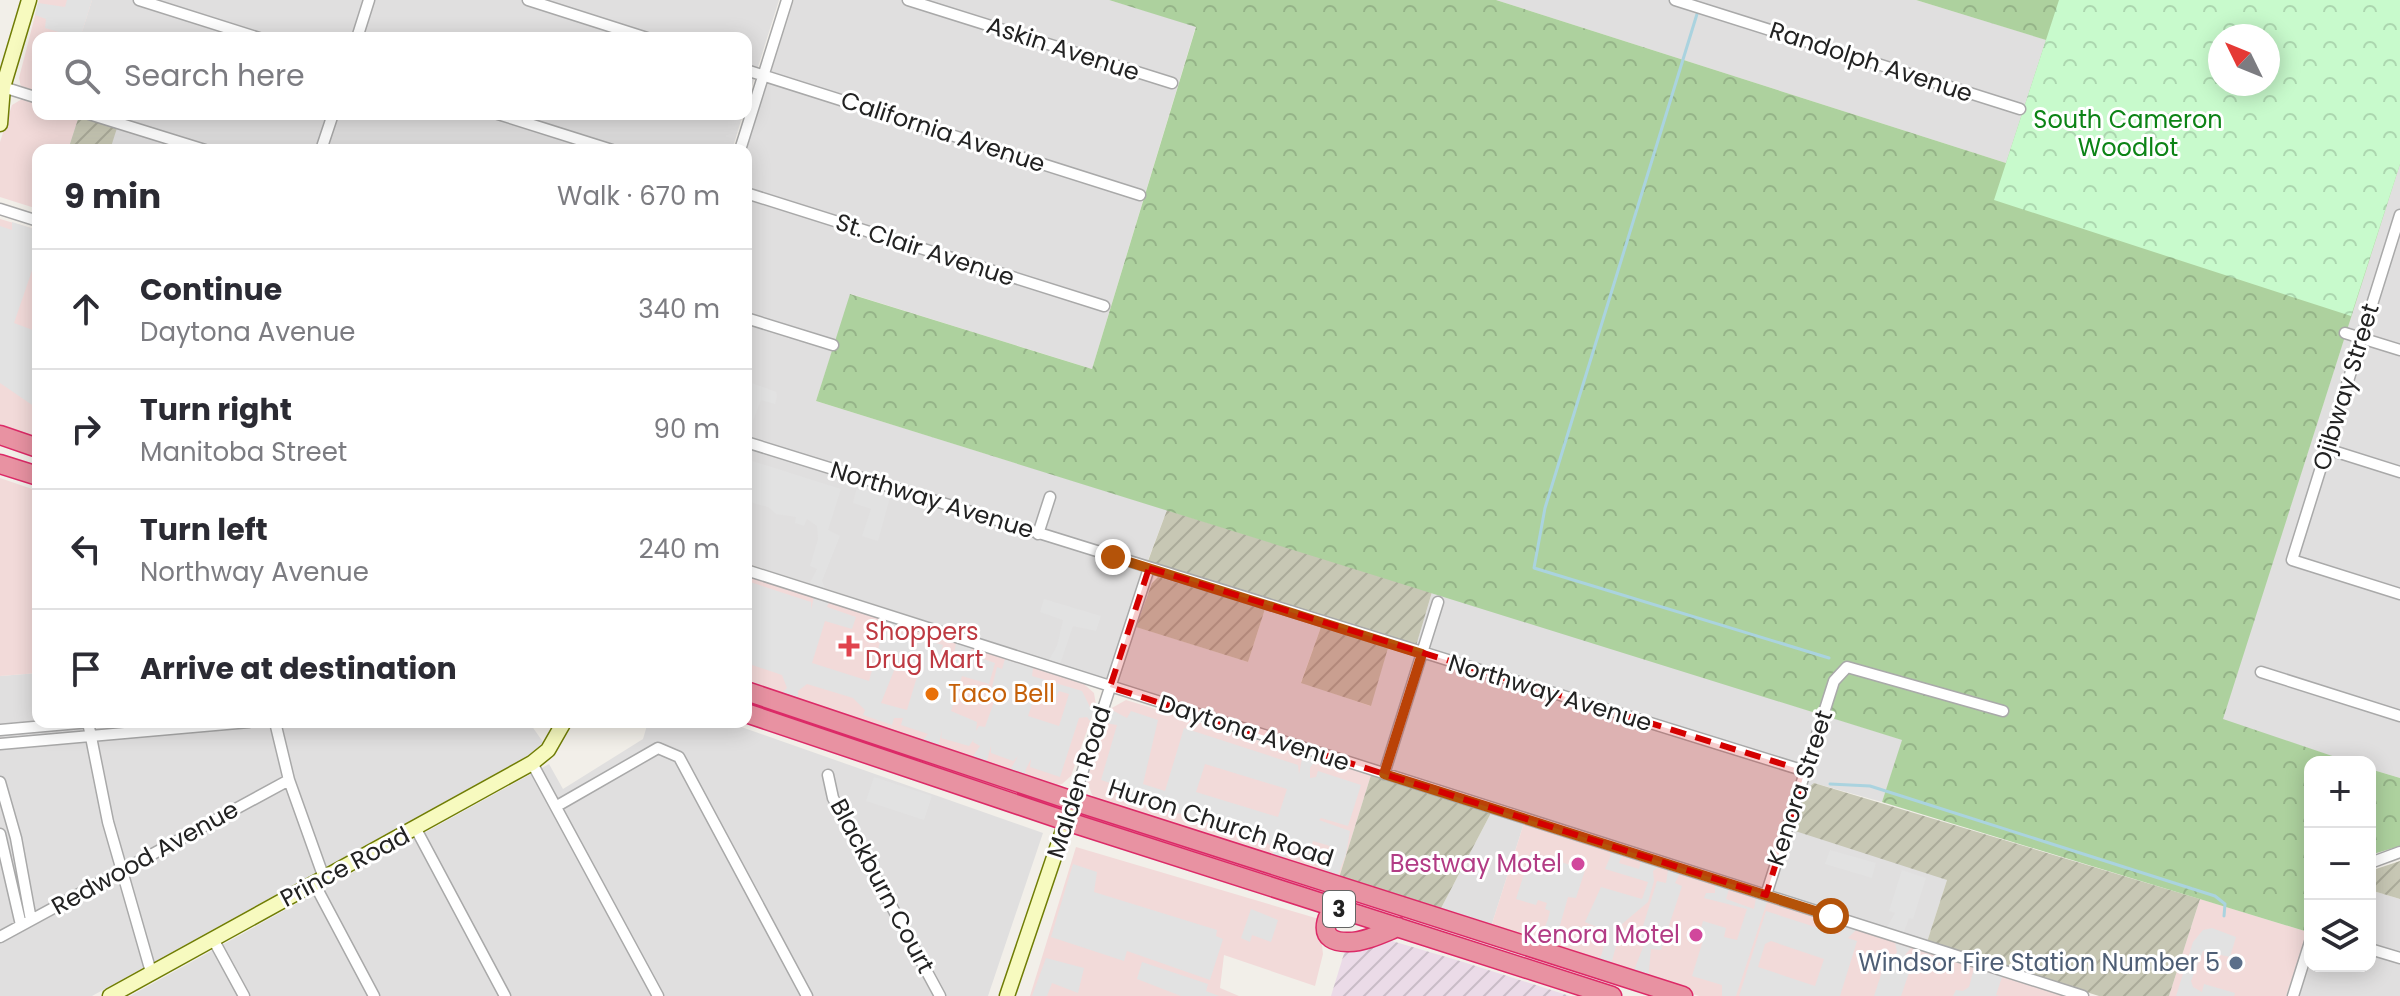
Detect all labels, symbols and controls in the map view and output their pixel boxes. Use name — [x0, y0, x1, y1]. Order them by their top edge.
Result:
street label: Askin Avenue — [983, 8, 1144, 89]
street label: Randolph Avenue — [1765, 13, 1977, 110]
north arrow — [2208, 24, 2280, 96]
search box — [32, 32, 752, 120]
icon: search — [60, 54, 104, 98]
text: Search here — [124, 54, 305, 97]
street label: California Avenue — [837, 83, 1049, 180]
park label: South Cameron Woodlot — [2033, 103, 2223, 164]
text: 9 min — [64, 172, 161, 220]
text: Walk · 670 m — [557, 178, 720, 214]
street label: St. Clair Avenue — [831, 205, 1019, 294]
text: Continue — [140, 268, 282, 311]
icon: ahead — [64, 287, 108, 331]
text: 340 m — [638, 291, 720, 327]
street label: Ojibway Street — [2304, 299, 2387, 474]
text: Daytona Avenue — [140, 314, 356, 350]
text: Turn right — [140, 388, 292, 431]
icon: right — [64, 407, 108, 451]
text: 90 m — [654, 411, 720, 447]
text: Manitoba Street — [140, 434, 347, 470]
street label: Northway Avenue — [826, 453, 1038, 546]
text: Turn left — [140, 508, 268, 551]
icon: left — [64, 527, 108, 571]
text: 240 m — [639, 531, 720, 567]
route end — [1095, 539, 1131, 575]
text: Northway Avenue — [140, 554, 369, 590]
place label: Shoppers Drug Mart — [865, 615, 984, 676]
marker: Shoppers Drug Mart — [840, 637, 858, 655]
street label: Northway Avenue — [1444, 646, 1656, 739]
icon: arrive — [64, 647, 108, 691]
text: Arrive at destination — [140, 647, 457, 690]
place label: Taco Bell — [948, 677, 1055, 710]
marker: Taco Bell — [923, 685, 941, 703]
street label: Daytona Avenue — [1154, 686, 1354, 779]
street label: Malden Road — [1038, 702, 1119, 862]
street label: Kenora Street — [1759, 706, 1840, 870]
map controls — [2304, 756, 2376, 972]
button: + — [2304, 756, 2376, 828]
street label: Huron Church Road — [1104, 771, 1338, 875]
street label: Redwood Avenue — [45, 793, 244, 923]
street label: Blackburn Court — [823, 793, 942, 979]
street label: Prince Road — [274, 819, 415, 915]
button: − — [2304, 828, 2376, 900]
place label: Bestway Motel — [1390, 847, 1562, 880]
marker: Bestway Motel — [1569, 855, 1587, 873]
road number: 3 — [1323, 891, 1355, 927]
route start — [1813, 898, 1849, 934]
button: layers — [2304, 900, 2376, 972]
place label: Kenora Motel — [1523, 918, 1680, 951]
marker: Kenora Motel — [1687, 926, 1705, 944]
place label: Windsor Fire Station Number 5 — [1858, 946, 2220, 979]
marker: Windsor Fire Station Number 5 — [2227, 954, 2245, 972]

